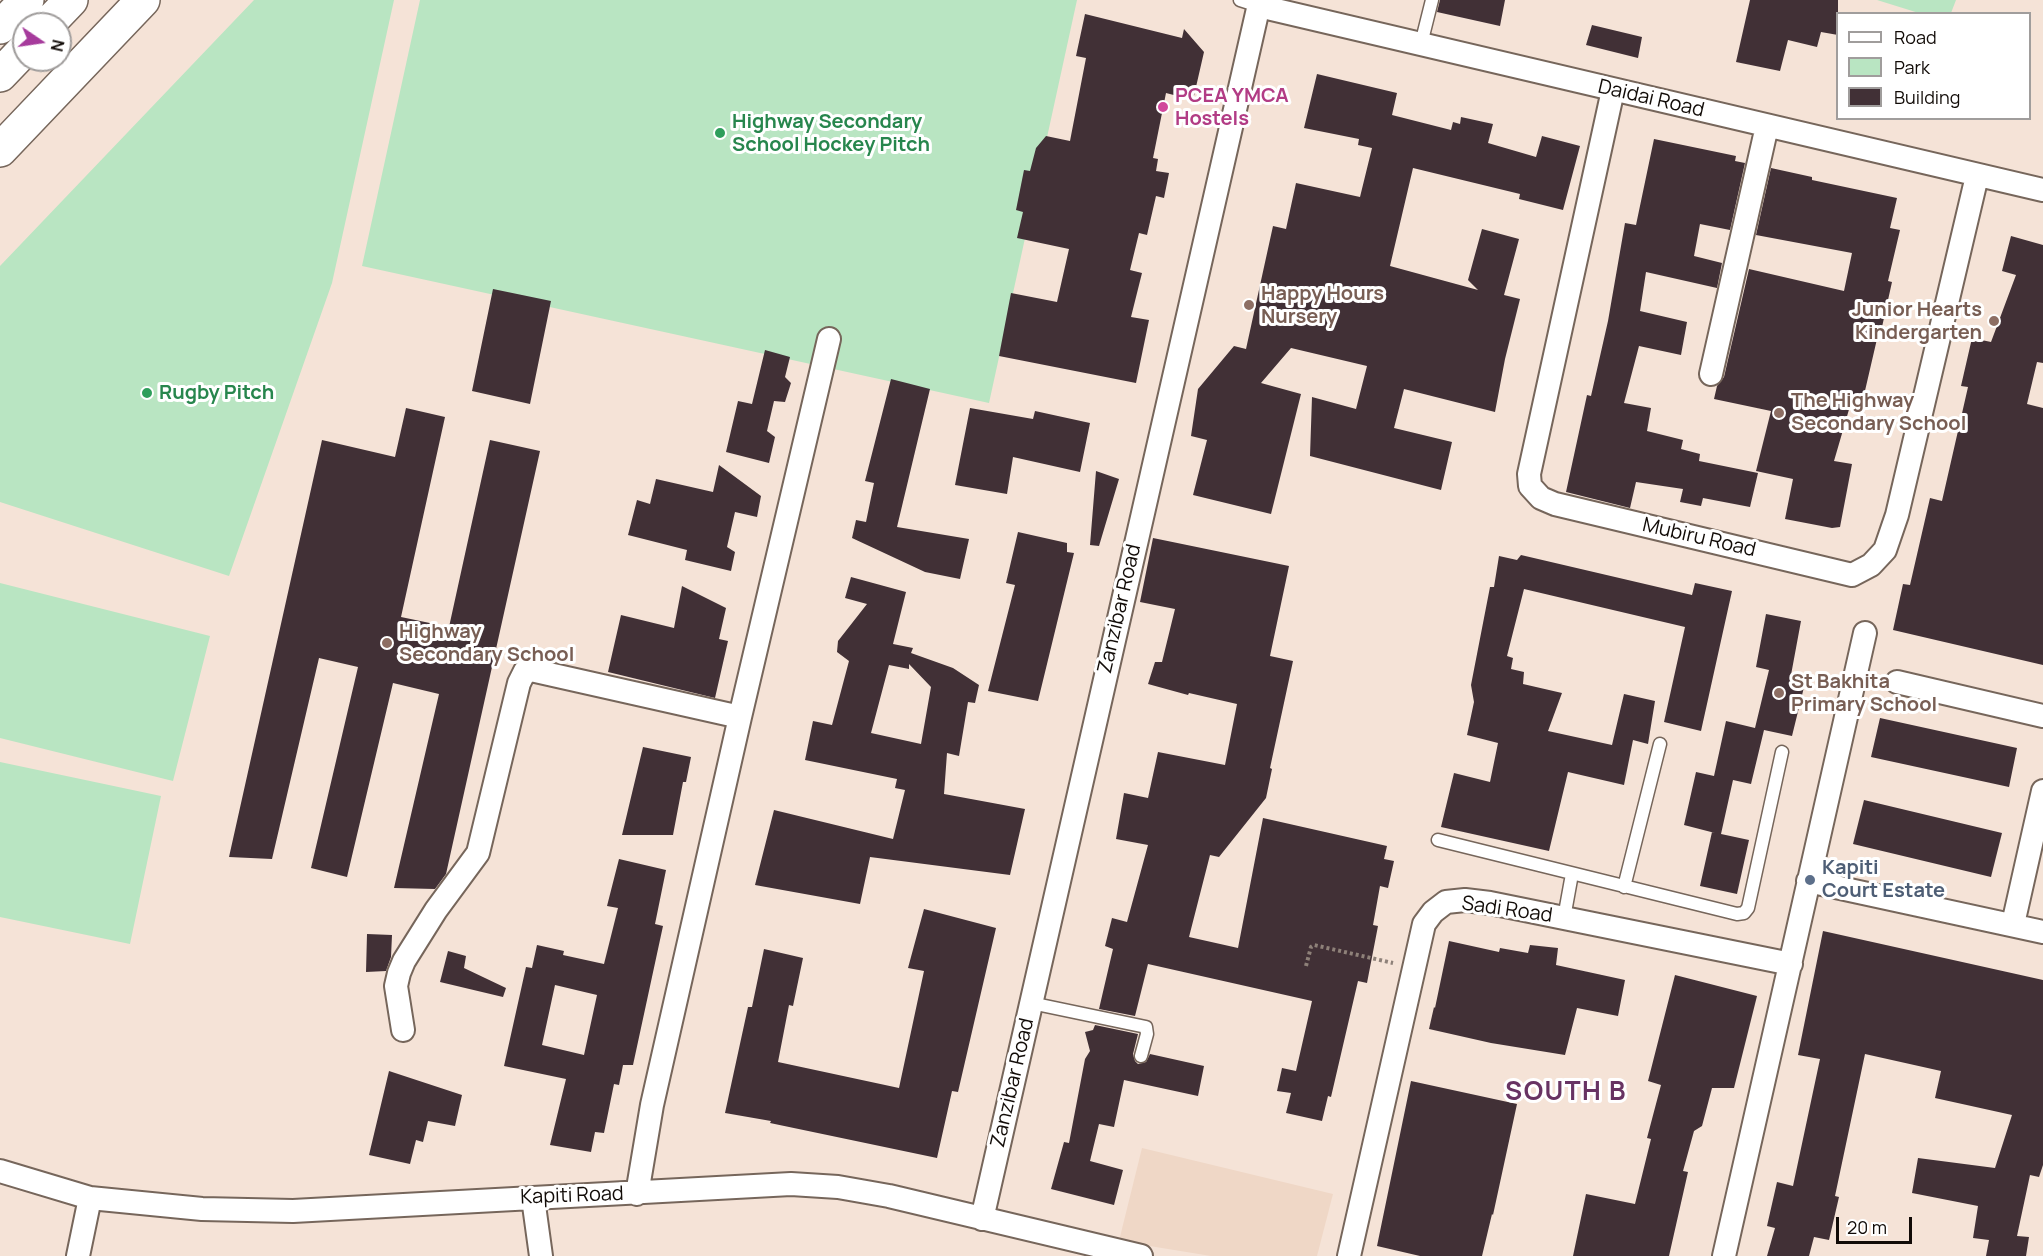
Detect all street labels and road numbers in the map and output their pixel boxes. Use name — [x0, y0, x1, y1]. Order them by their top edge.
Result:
street label: Daidai Road — [1596, 75, 1706, 123]
street label: Mubiru Road — [1640, 513, 1758, 563]
street label: Zanzibar Road — [1093, 542, 1147, 676]
street label: Sadi Road — [1460, 892, 1554, 928]
street label: Zanzibar Road — [986, 1016, 1040, 1150]
street label: Kapiti Road — [520, 1182, 624, 1210]

